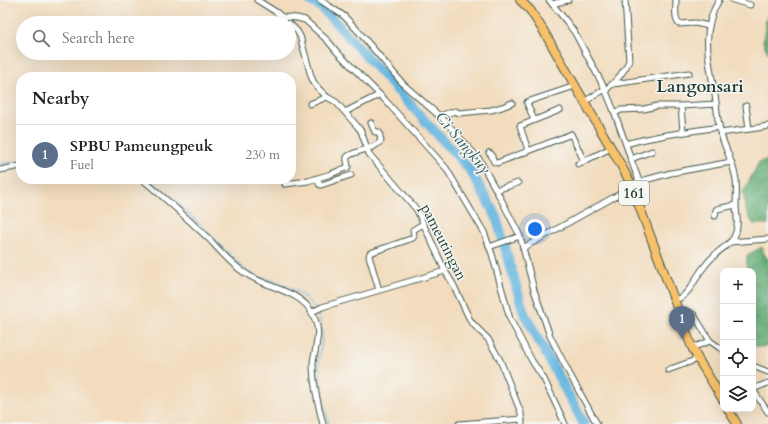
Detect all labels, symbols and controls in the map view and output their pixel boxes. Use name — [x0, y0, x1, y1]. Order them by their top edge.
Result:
search box — [16, 16, 296, 60]
icon: search — [30, 27, 52, 49]
text: Search here — [62, 28, 135, 48]
district label: Langonsari — [656, 75, 744, 98]
text: Nearby — [32, 87, 89, 110]
water label: Ci Sangkuy — [430, 107, 496, 179]
text: SPBU Pameungpeuk — [70, 136, 213, 156]
text: 1 — [42, 146, 48, 164]
text: 230 m — [246, 146, 280, 164]
text: Fuel — [70, 156, 94, 174]
road number: 161 — [619, 181, 649, 205]
street label: pameutingan — [416, 200, 472, 284]
your location — [525, 219, 545, 239]
map controls — [720, 268, 756, 412]
button: + — [720, 268, 756, 304]
button: − — [720, 304, 756, 340]
pin: 1 — [669, 306, 695, 339]
button: locate — [720, 340, 756, 376]
button: layers — [720, 376, 756, 412]

